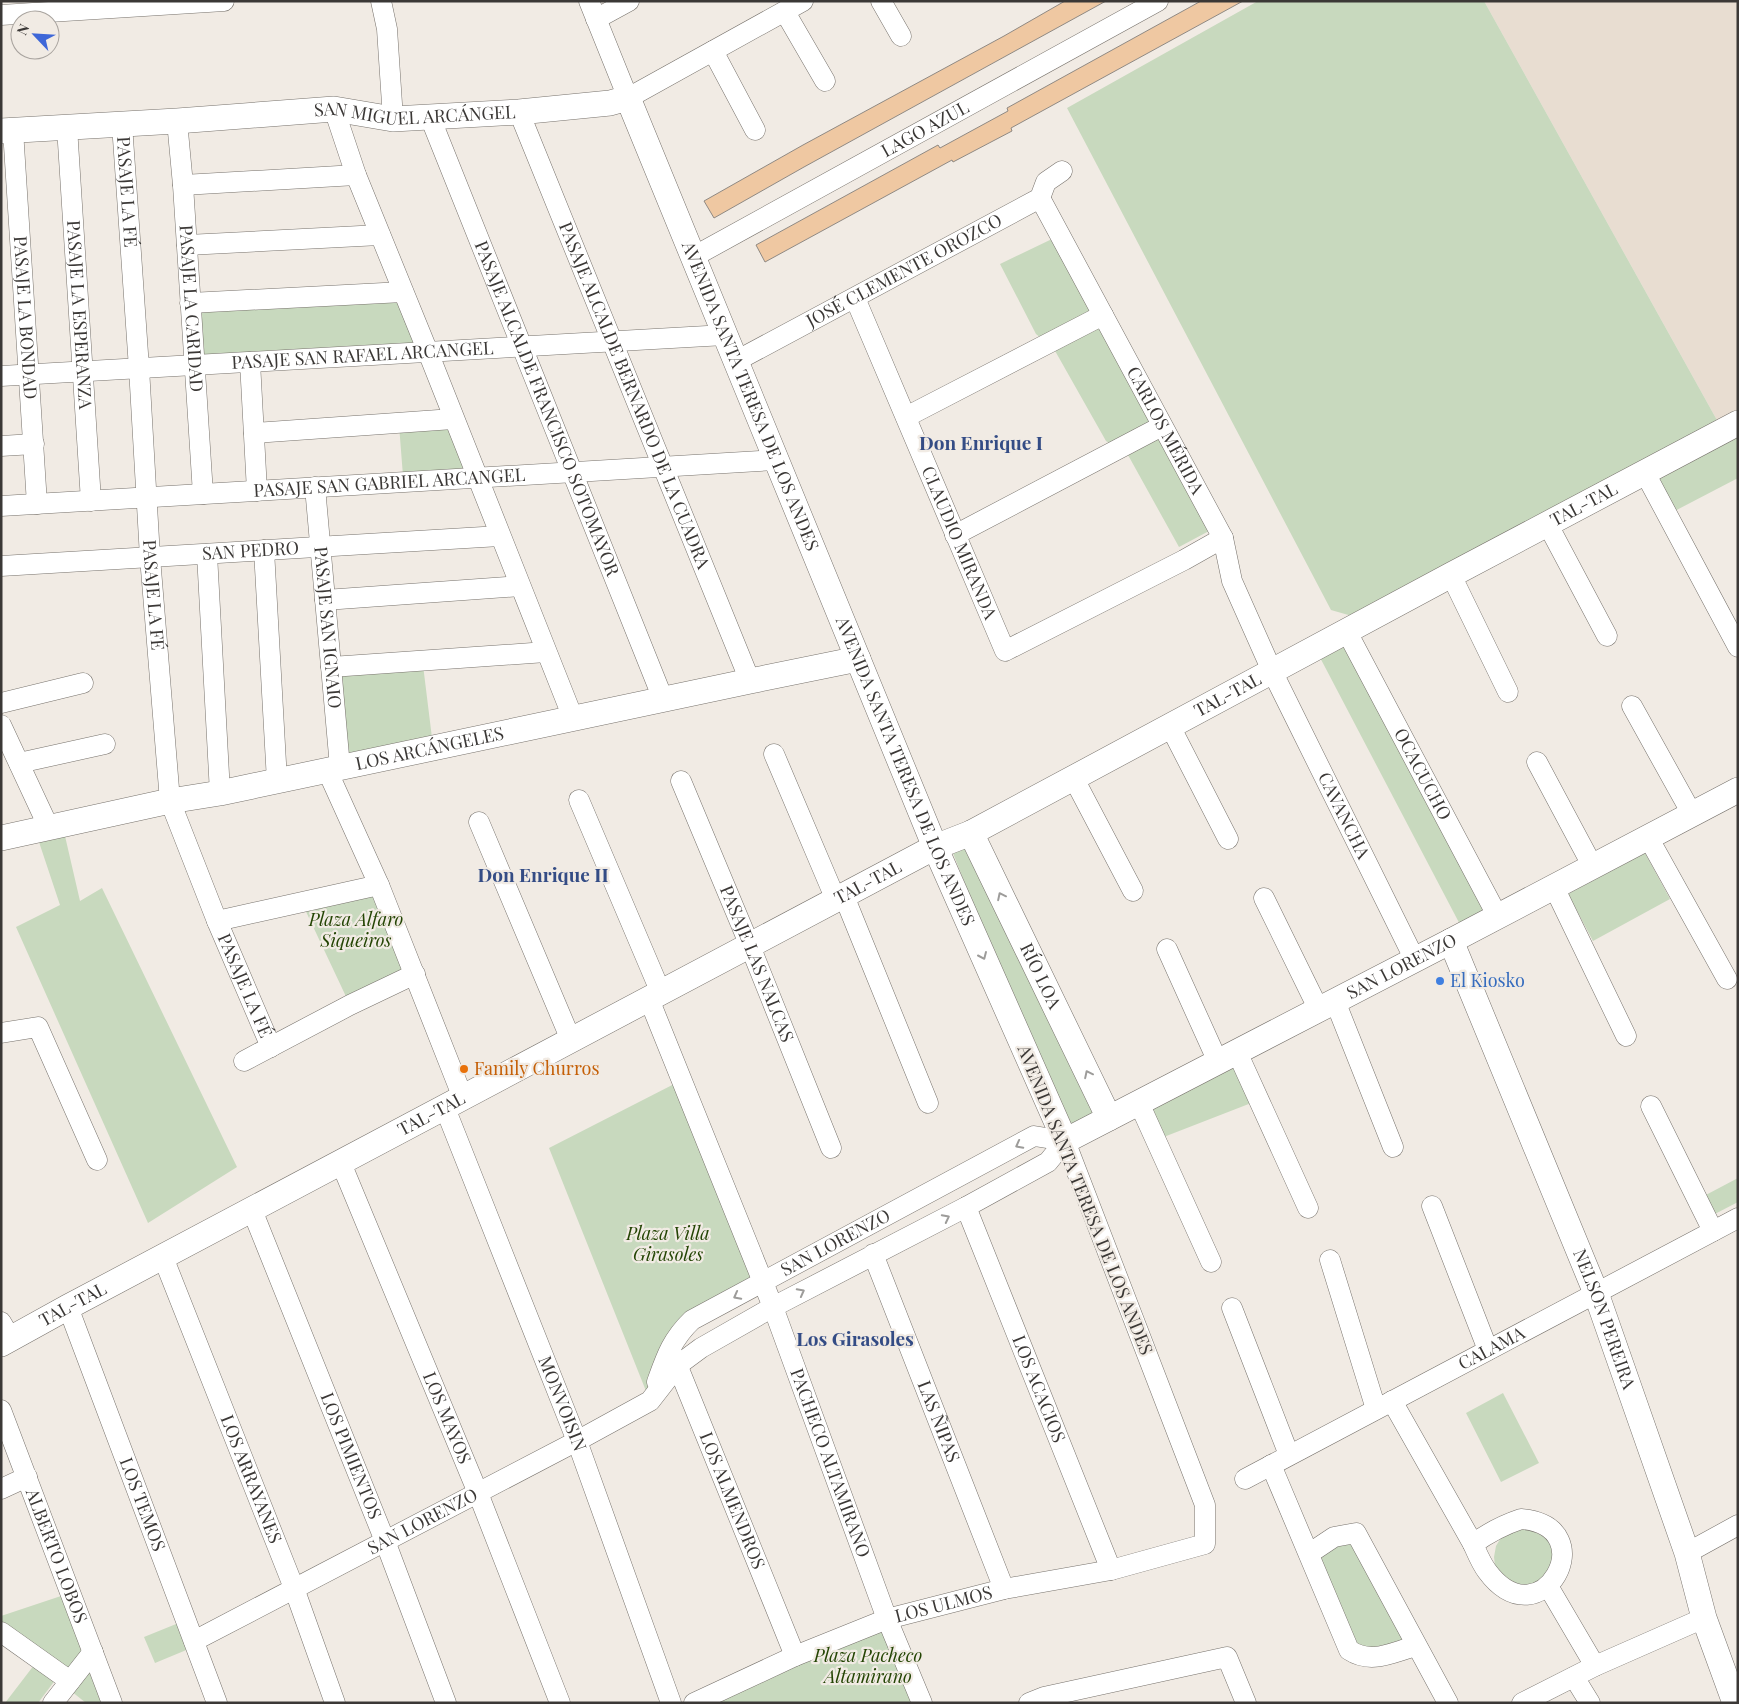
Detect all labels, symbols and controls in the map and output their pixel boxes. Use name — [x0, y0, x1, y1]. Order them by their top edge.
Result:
north arrow — [10, 10, 60, 60]
text: N — [12, 21, 34, 38]
street label: LAGO AZUL — [877, 94, 973, 162]
street label: SAN MIGUEL ARCÁNGEL — [313, 96, 517, 131]
street label: PASAJE LA FÉ — [112, 136, 144, 248]
street label: JOSÉ CLEMENTE OROZCO — [801, 208, 1006, 333]
street label: PASAJE ALCALDE BERNARDO DE LA CUADRA — [554, 218, 716, 573]
street label: PASAJE LA ESPERANZA — [62, 219, 98, 411]
street label: PASAJE LA CARIDAD — [175, 224, 209, 393]
street label: PASAJE LA BONDAD — [9, 235, 43, 400]
street label: AVENIDA SANTA TERESA DE LOS ANDES — [677, 236, 825, 554]
street label: PASAJE ALCALDE FRANCISCO SOTOMAYOR — [470, 237, 626, 580]
street label: PASAJE SAN RAFAEL ARCANGEL — [231, 335, 495, 374]
street label: CARLOS MÉRIDA — [1122, 362, 1210, 499]
district label: Don Enrique I — [919, 429, 1043, 455]
street label: PASAJE SAN GABRIEL ARCANGEL — [253, 462, 526, 502]
street label: CLAUDIO MIRANDA — [917, 462, 1003, 623]
street label: TAL-TAL — [1546, 476, 1622, 531]
street label: SAN PEDRO — [201, 535, 300, 565]
street label: PASAJE LA FÉ — [138, 539, 171, 651]
street label: PASAJE SAN IGNAIO — [309, 545, 348, 710]
street label: AVENIDA SANTA TERESA DE LOS ANDES — [831, 612, 981, 929]
street label: TAL-TAL — [1189, 666, 1265, 722]
street label: LOS ARCÁNGELES — [353, 720, 506, 775]
street label: OCACUCHO — [1389, 724, 1457, 824]
street label: CAVANCHA — [1313, 768, 1376, 863]
street label: TAL-TAL — [830, 854, 906, 909]
district label: Don Enrique II — [477, 861, 609, 887]
street label: PASAJE LAS NALCAS — [715, 881, 800, 1045]
one-way arrow — [998, 893, 1008, 902]
park label: Plaza Alfaro Siqueiros — [308, 907, 403, 952]
street label: SAN LORENZO — [1342, 927, 1460, 1004]
street label: PASAJE LA FÉ — [213, 930, 279, 1041]
street label: RÍO LOA — [1015, 939, 1068, 1013]
one-way arrow — [977, 951, 988, 960]
place label: El Kiosko — [1450, 968, 1525, 992]
marker: El Kiosko — [1434, 975, 1446, 987]
street label: AVENIDA SANTA TERESA DE LOS ANDES — [1012, 1040, 1159, 1358]
place label: Family Churros — [474, 1056, 599, 1080]
marker: Family Churros — [458, 1063, 470, 1075]
one-way arrow — [1083, 1070, 1094, 1079]
street label: TAL-TAL — [393, 1085, 469, 1141]
one-way arrow — [1015, 1138, 1024, 1148]
street label: SAN LORENZO — [776, 1203, 894, 1281]
one-way arrow — [940, 1214, 949, 1224]
park label: Plaza Villa Girasoles — [625, 1221, 710, 1266]
street label: NELSON PEREIRA — [1568, 1245, 1642, 1393]
street label: TAL-TAL — [35, 1276, 111, 1332]
one-way arrow — [796, 1288, 805, 1298]
one-way arrow — [733, 1290, 742, 1300]
street label: CALAMA — [1454, 1320, 1529, 1375]
district label: Los Girasoles — [796, 1325, 914, 1351]
street label: LOS ACACIOS — [1007, 1331, 1072, 1446]
street label: MONVOISIN — [533, 1352, 593, 1454]
street label: PACHECO ALTAMIRANO — [785, 1365, 876, 1560]
street label: LOS MAYOS — [418, 1368, 478, 1467]
street label: LAS ÑIPAS — [913, 1377, 966, 1466]
street label: LOS PIMIENTOS — [316, 1389, 388, 1522]
street label: LOS ARRAYANES — [216, 1411, 288, 1547]
street label: LOS ALMENDROS — [695, 1428, 772, 1573]
street label: LOS TEMOS — [115, 1454, 172, 1554]
street label: SAN LORENZO — [363, 1482, 481, 1559]
street label: ALBERTO LOBOS — [20, 1484, 94, 1626]
street label: LOS ULMOS — [892, 1580, 995, 1628]
park label: Plaza Pacheco Altamirano — [813, 1643, 922, 1688]

